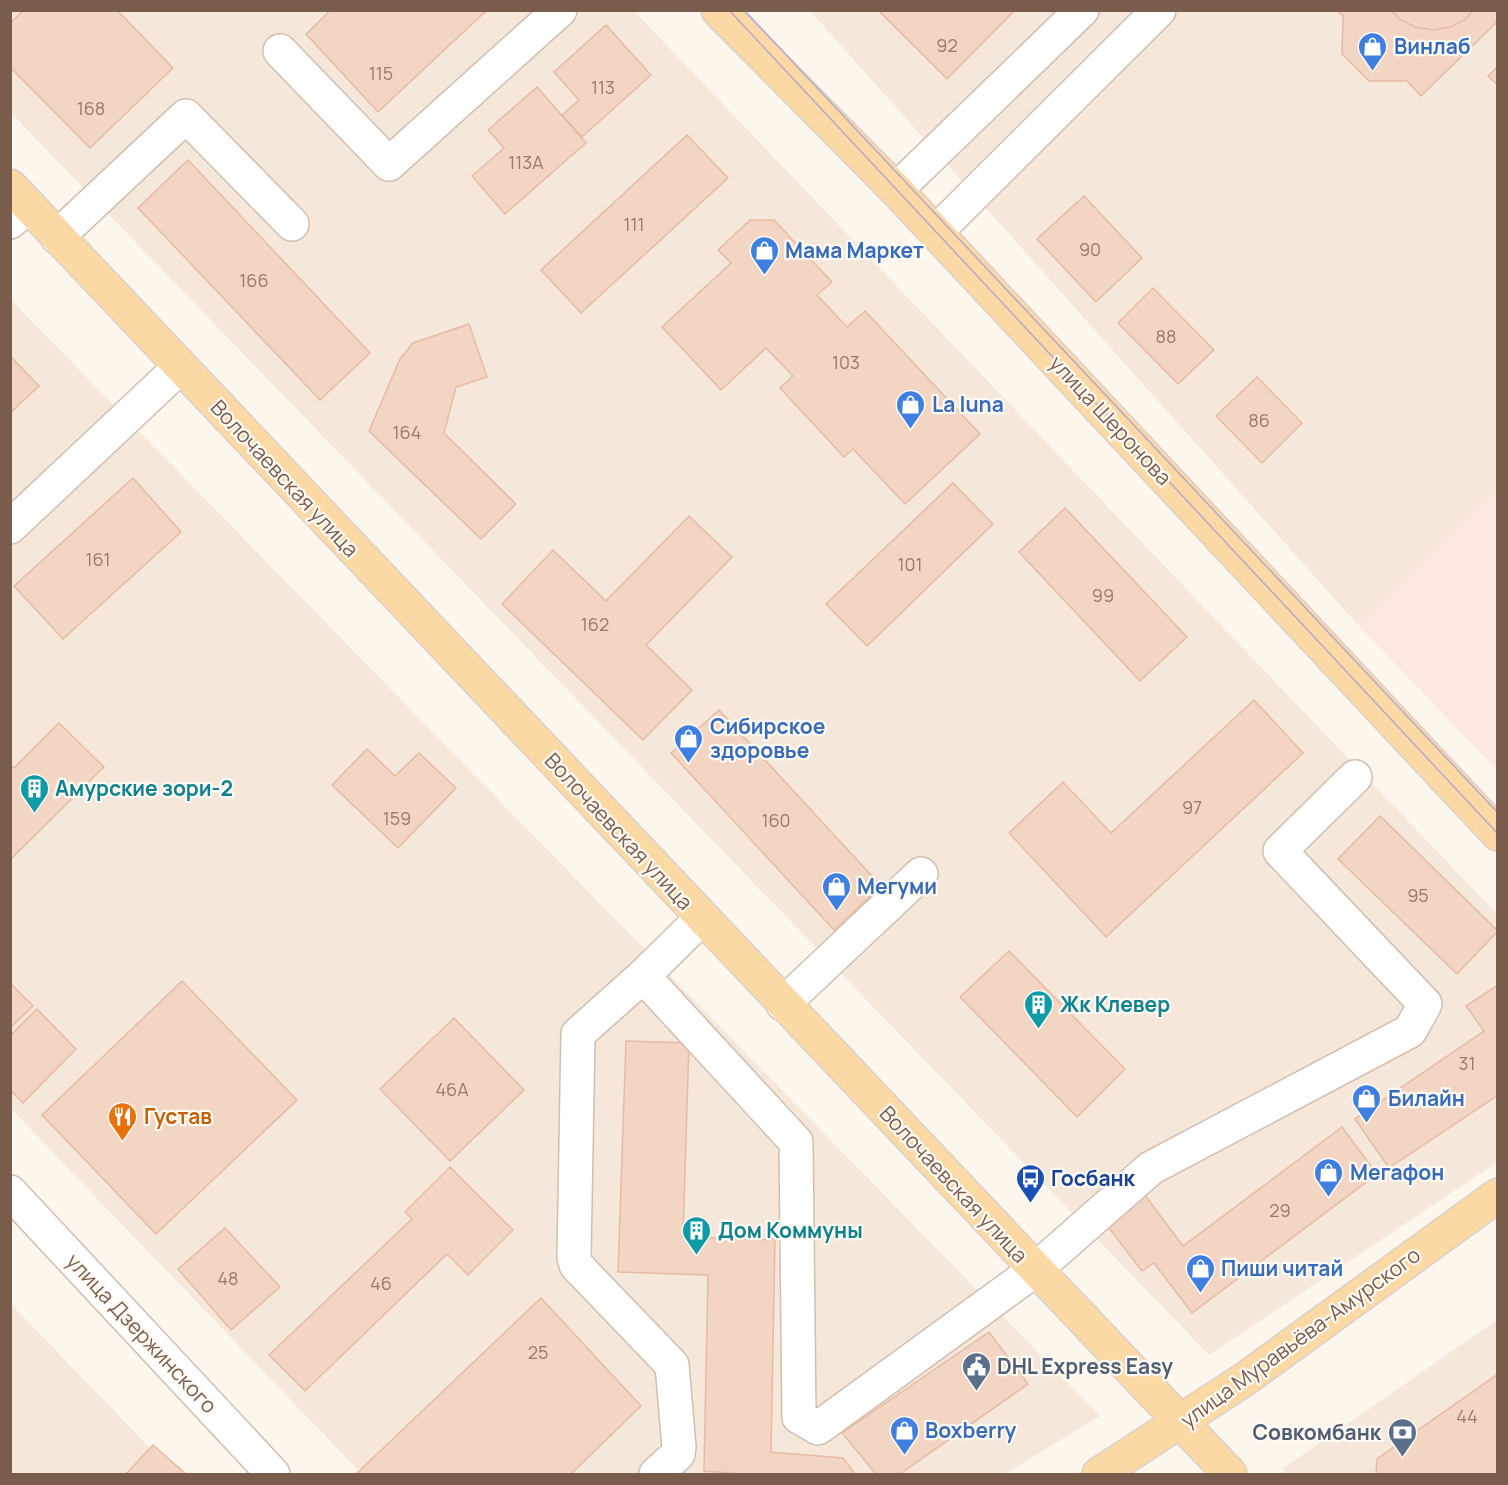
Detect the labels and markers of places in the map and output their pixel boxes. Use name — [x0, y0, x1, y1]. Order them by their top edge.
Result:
shop icon: Винлаб — [1357, 30, 1389, 72]
place label: Винлаб — [1394, 32, 1470, 60]
shop icon: Мама Маркет — [748, 234, 780, 276]
place label: Мама Маркет — [785, 236, 924, 264]
shop icon: La luna — [895, 388, 927, 430]
place label: La luna — [932, 390, 1004, 418]
place label: Сибирское здоровье — [710, 712, 825, 764]
shop icon: Сибирское здоровье — [673, 722, 705, 764]
building icon: Амурские зори-2 — [18, 772, 50, 814]
place label: Амурские зори-2 — [55, 774, 233, 802]
shop icon: Мегуми — [820, 870, 852, 912]
place label: Мегуми — [857, 872, 937, 900]
building icon: Жк Клевер — [1023, 988, 1055, 1030]
place label: Жк Клевер — [1060, 990, 1170, 1018]
shop icon: Билайн — [1351, 1082, 1383, 1124]
place label: Билайн — [1388, 1084, 1465, 1112]
restaurant icon: Густав — [107, 1100, 139, 1142]
place label: Густав — [144, 1102, 212, 1130]
shop icon: Мегафон — [1313, 1156, 1345, 1198]
place label: Мегафон — [1350, 1158, 1444, 1186]
bus stop icon: Госбанк — [1014, 1162, 1046, 1204]
place label: Госбанк — [1051, 1164, 1136, 1192]
building icon: Дом Коммуны — [681, 1214, 713, 1256]
place label: Дом Коммуны — [718, 1216, 863, 1244]
shop icon: Пиши читай — [1184, 1252, 1216, 1294]
place label: Пиши читай — [1221, 1254, 1343, 1282]
public building icon: DHL Express Easy — [960, 1350, 992, 1392]
place label: DHL Express Easy — [997, 1352, 1173, 1380]
shop icon: Boxberry — [888, 1414, 920, 1456]
place label: Boxberry — [925, 1416, 1016, 1444]
bank icon: Совкомбанк — [1386, 1416, 1418, 1458]
place label: Совкомбанк — [1252, 1418, 1382, 1446]

